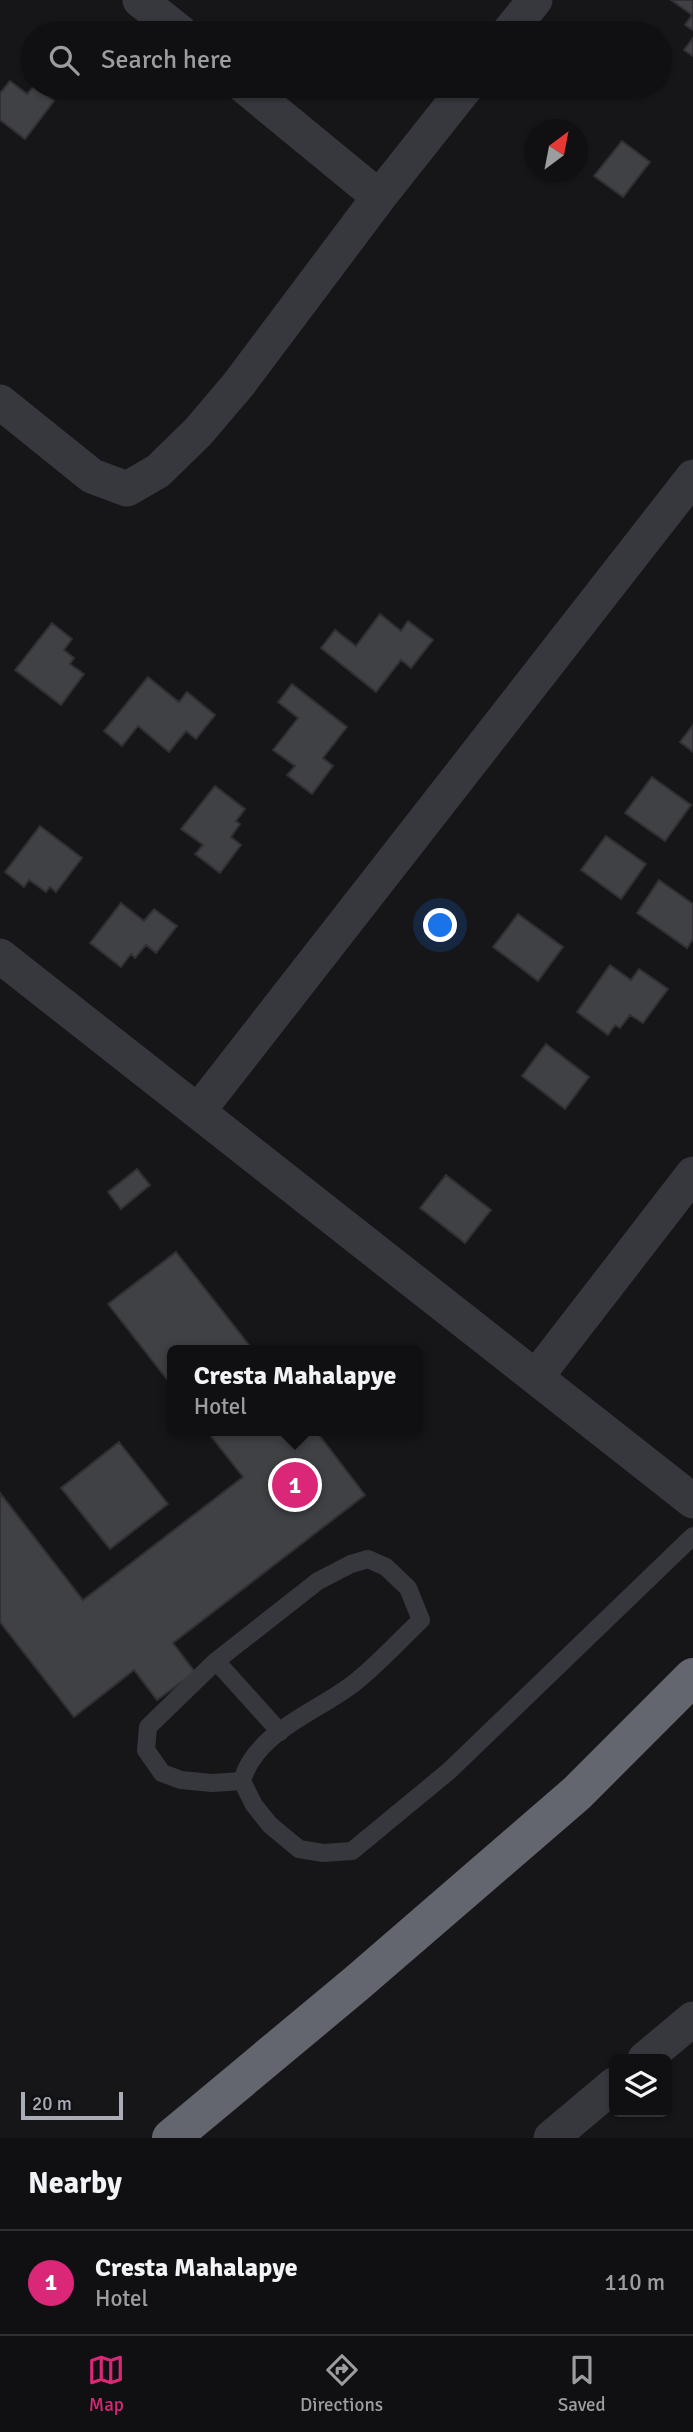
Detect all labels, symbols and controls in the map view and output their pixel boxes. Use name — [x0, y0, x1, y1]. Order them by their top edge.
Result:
search box — [21, 21, 672, 98]
icon: search — [45, 41, 83, 79]
text: Search here — [101, 44, 232, 76]
north arrow — [525, 119, 588, 182]
your location — [423, 908, 457, 942]
popup — [167, 1345, 423, 1436]
text: Cresta Mahalapye — [194, 1360, 396, 1392]
text: Hotel — [194, 1392, 247, 1421]
pin: 1 — [272, 1459, 318, 1511]
map controls — [609, 2054, 672, 2117]
button: layers — [609, 2054, 672, 2117]
scale bar — [21, 2089, 122, 2121]
text: 20 m — [32, 2092, 72, 2116]
text: Nearby — [28, 2165, 122, 2202]
text: Cresta Mahalapye — [95, 2252, 298, 2284]
text: 1 — [45, 2268, 57, 2297]
text: 110 m — [604, 2268, 665, 2297]
text: Hotel — [95, 2284, 148, 2313]
tab: Map — [87, 2351, 125, 2417]
tab: Directions — [300, 2351, 383, 2417]
tab: Saved — [558, 2351, 606, 2417]

